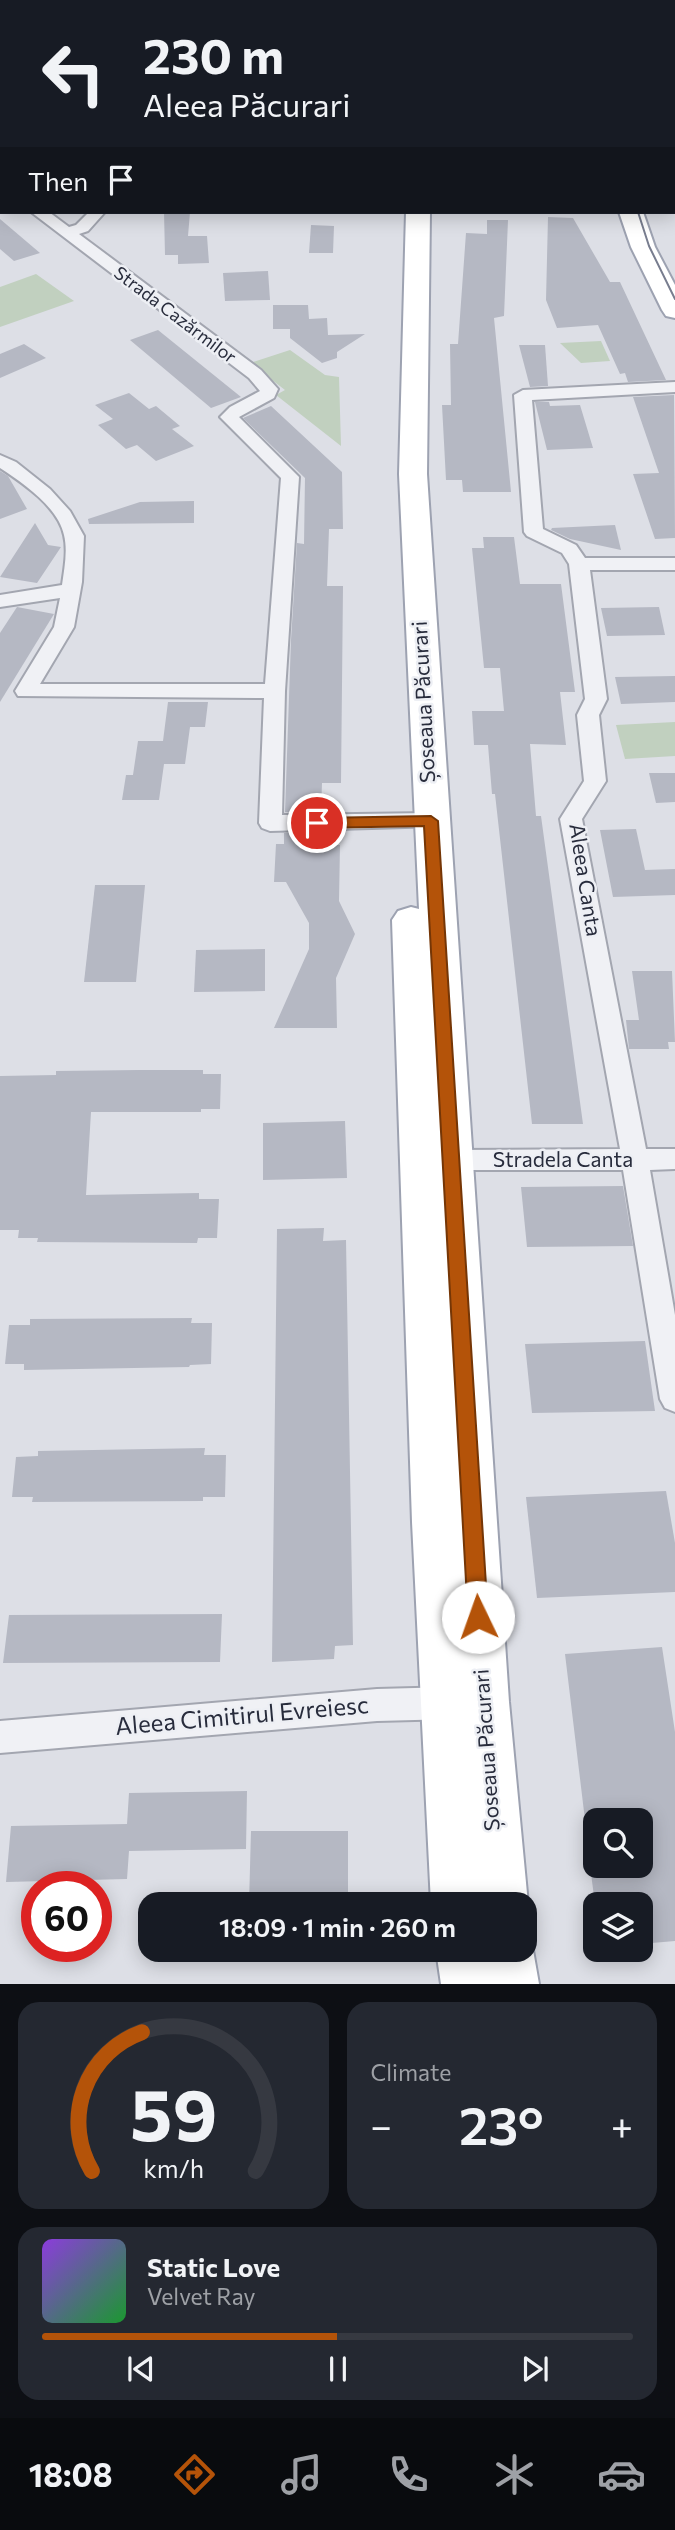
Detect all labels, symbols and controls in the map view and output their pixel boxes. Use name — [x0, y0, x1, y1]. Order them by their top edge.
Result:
text: 230 m — [143, 24, 284, 84]
icon: left — [28, 28, 119, 119]
text: Aleea Păcurari — [143, 84, 350, 124]
icon: arrive — [102, 161, 140, 199]
text: Then — [28, 165, 88, 196]
street label: Strada Cazărmilor — [110, 261, 241, 367]
street label: Șoseaua Păcurari — [406, 620, 441, 784]
pin — [287, 793, 347, 853]
icon: arrive — [298, 804, 336, 842]
street label: Aleea Canta — [565, 822, 608, 938]
street label: Stradela Canta — [493, 1146, 633, 1171]
position arrow — [441, 1580, 515, 1654]
street label: Șoseaua Păcurari — [467, 1668, 506, 1832]
street label: Aleea Cimitirul Evreiesc — [114, 1689, 370, 1740]
map controls — [583, 1808, 653, 1962]
button: search — [583, 1808, 653, 1878]
speed limit sign: 60 — [21, 1871, 112, 1962]
button: layers — [583, 1892, 653, 1962]
text: 18:09 · 1 min · 260 m — [219, 1911, 456, 1942]
text: Climate — [371, 2058, 452, 2086]
text: 59 — [130, 2068, 217, 2157]
text: 23° — [459, 2092, 544, 2156]
text: − — [371, 2101, 392, 2148]
text: + — [611, 2101, 633, 2148]
text: km/h — [143, 2153, 204, 2183]
text: Static Love — [147, 2251, 280, 2282]
text: Velvet Ray — [147, 2282, 255, 2310]
icon: previous — [122, 2350, 160, 2388]
icon: pause — [319, 2350, 357, 2388]
icon: next — [516, 2350, 554, 2388]
icon: directions — [170, 2450, 219, 2499]
icon: music — [277, 2450, 326, 2499]
icon: phone — [384, 2450, 433, 2499]
icon: climate — [490, 2450, 539, 2499]
icon: car — [597, 2450, 646, 2499]
text: 18:08 — [29, 2454, 113, 2494]

